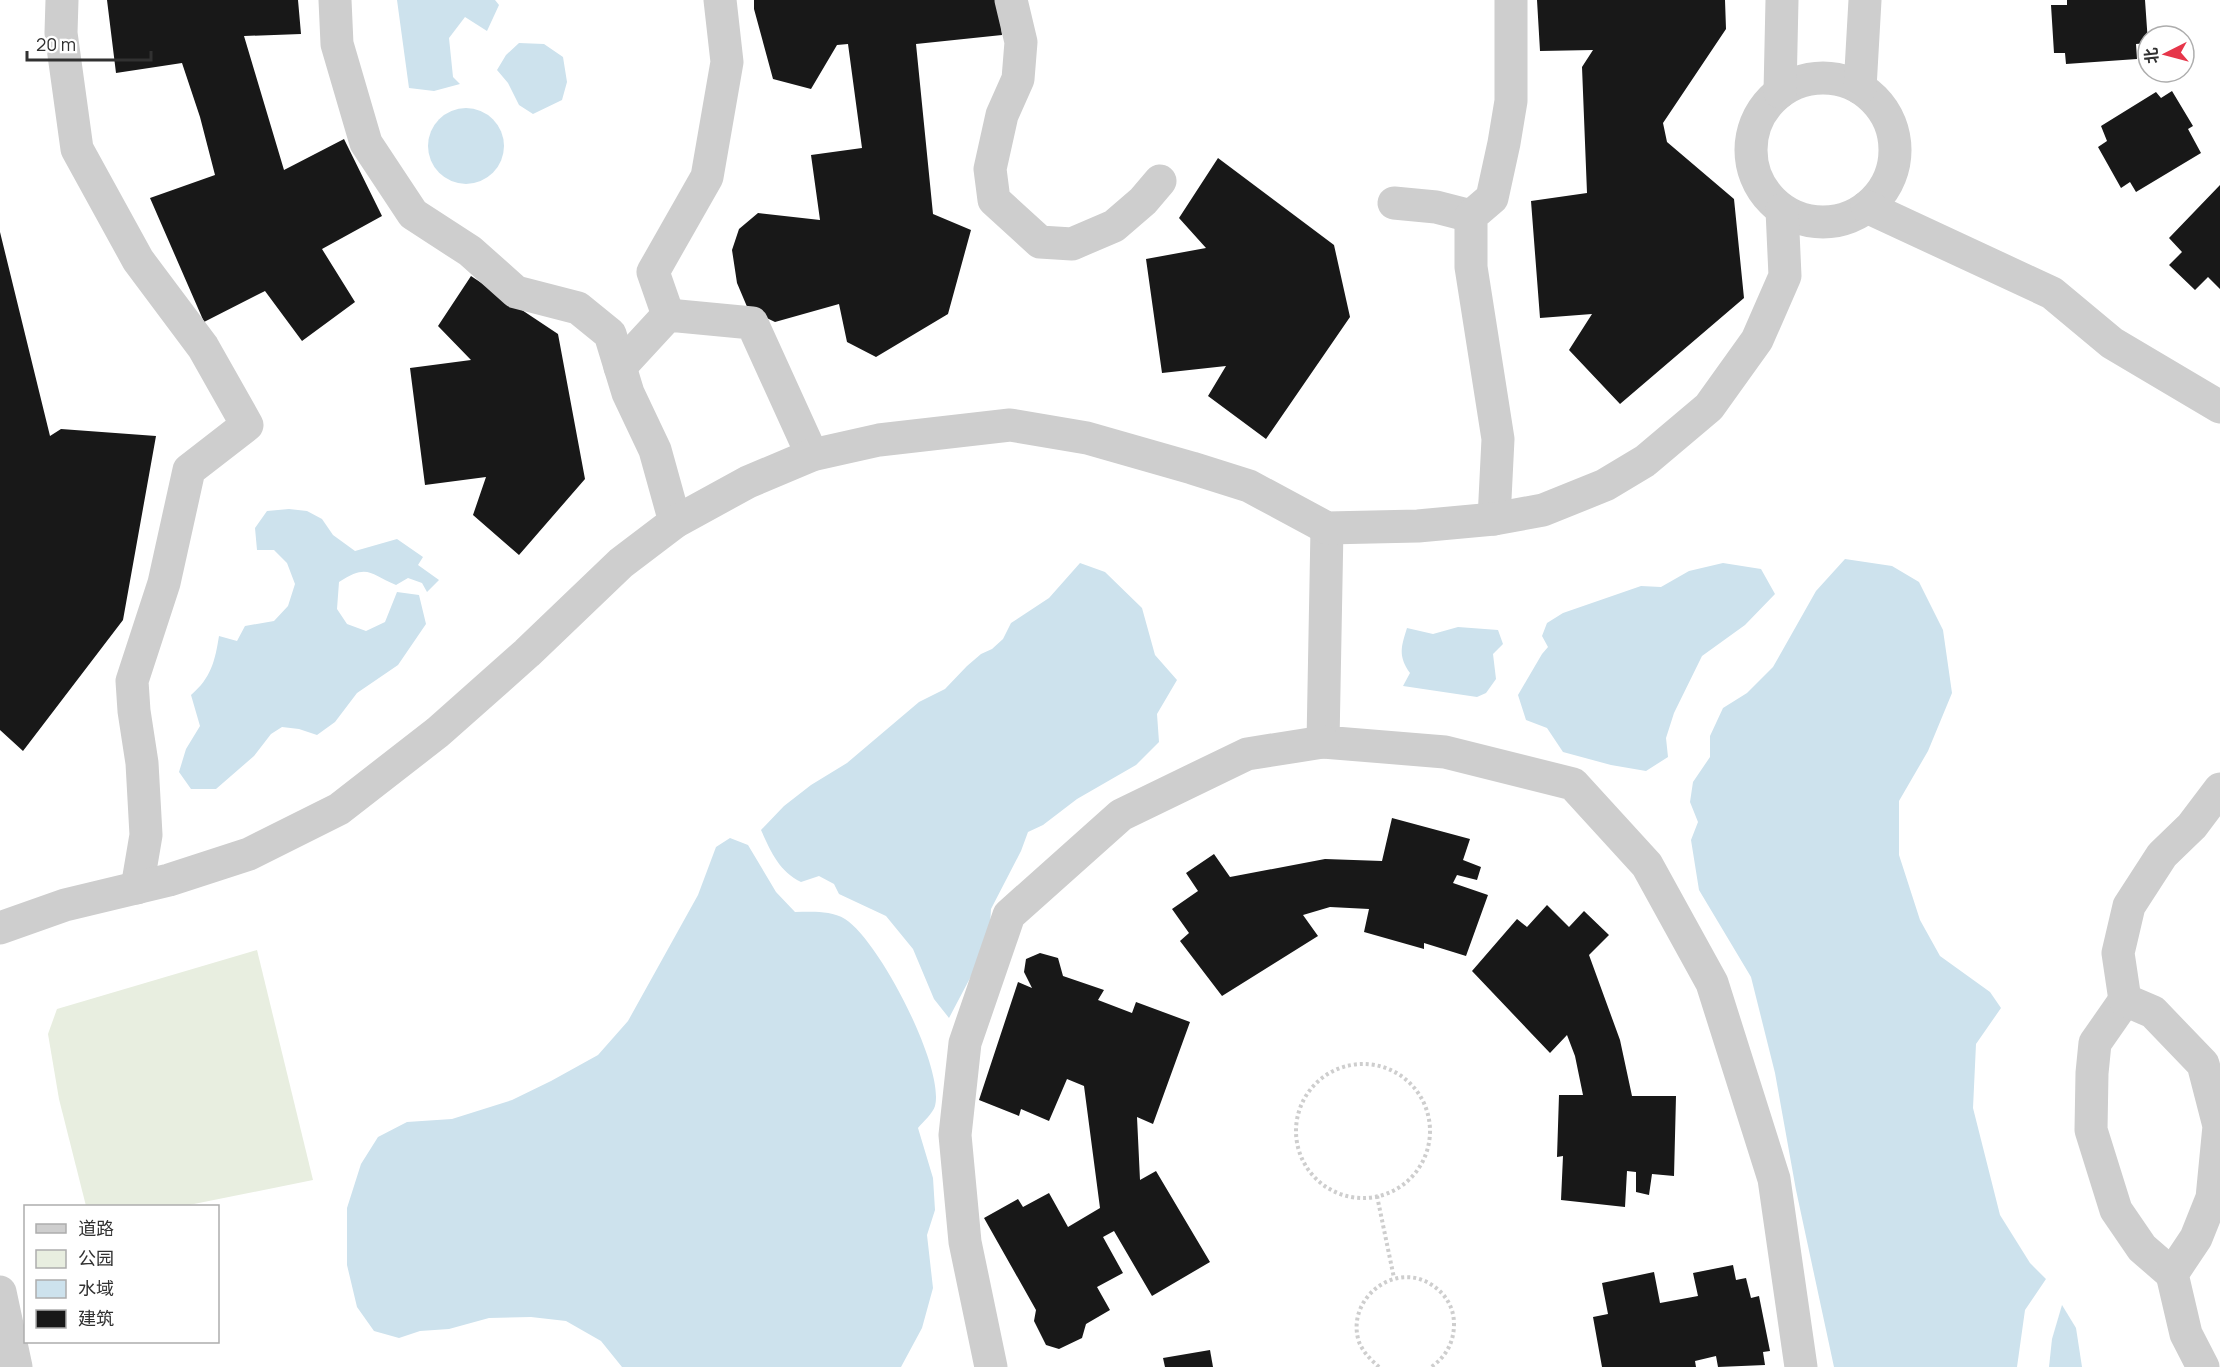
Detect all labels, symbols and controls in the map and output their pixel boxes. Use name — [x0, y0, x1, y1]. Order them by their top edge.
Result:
scale bar — [27, 24, 152, 62]
north arrow — [2136, 24, 2196, 84]
text: 20 m — [36, 32, 76, 56]
text: 北 — [2139, 46, 2163, 65]
legend — [24, 1205, 219, 1343]
text: 道路 — [78, 1216, 114, 1240]
text: 公园 — [78, 1246, 114, 1270]
text: 水域 — [78, 1276, 114, 1300]
text: 建筑 — [78, 1306, 114, 1330]

